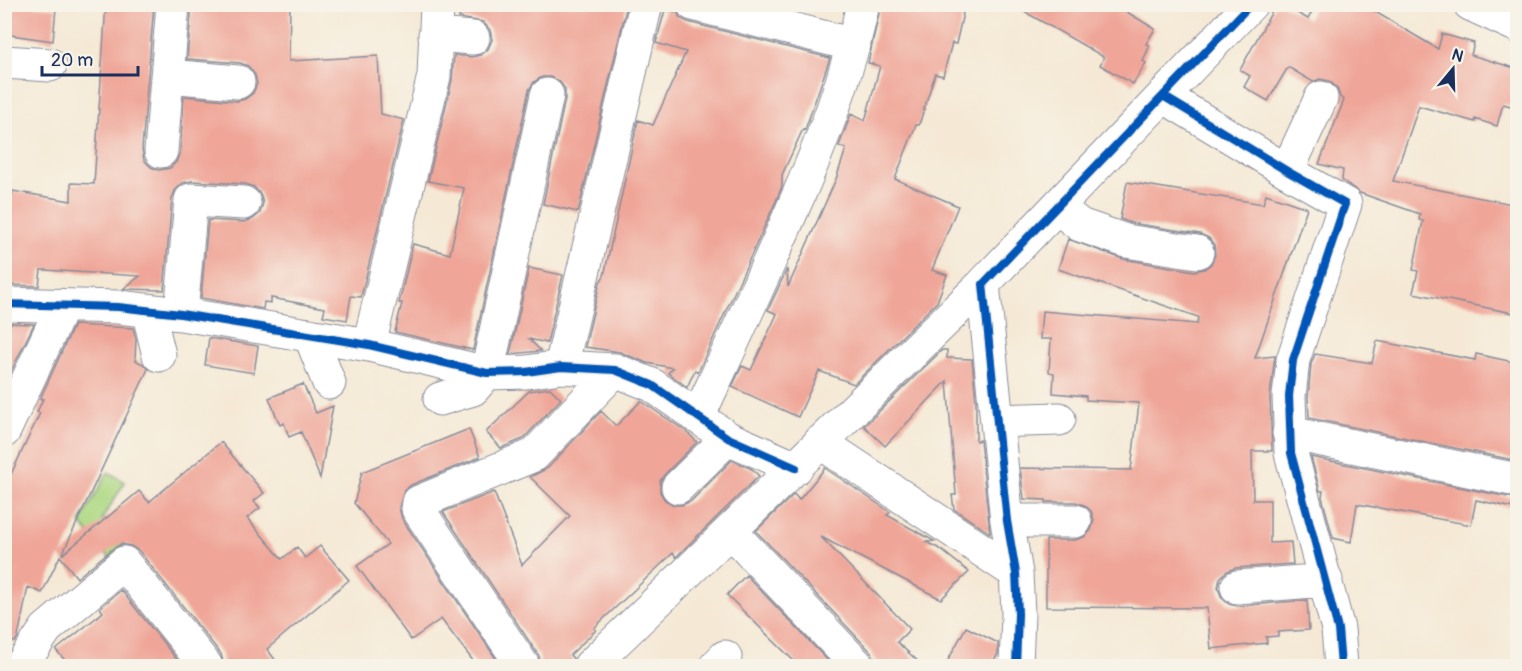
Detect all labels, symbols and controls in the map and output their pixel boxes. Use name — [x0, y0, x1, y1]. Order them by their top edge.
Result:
scale bar — [42, 39, 138, 77]
north arrow — [1423, 39, 1483, 99]
text: N — [1449, 45, 1466, 67]
text: 20 m — [51, 49, 93, 72]

